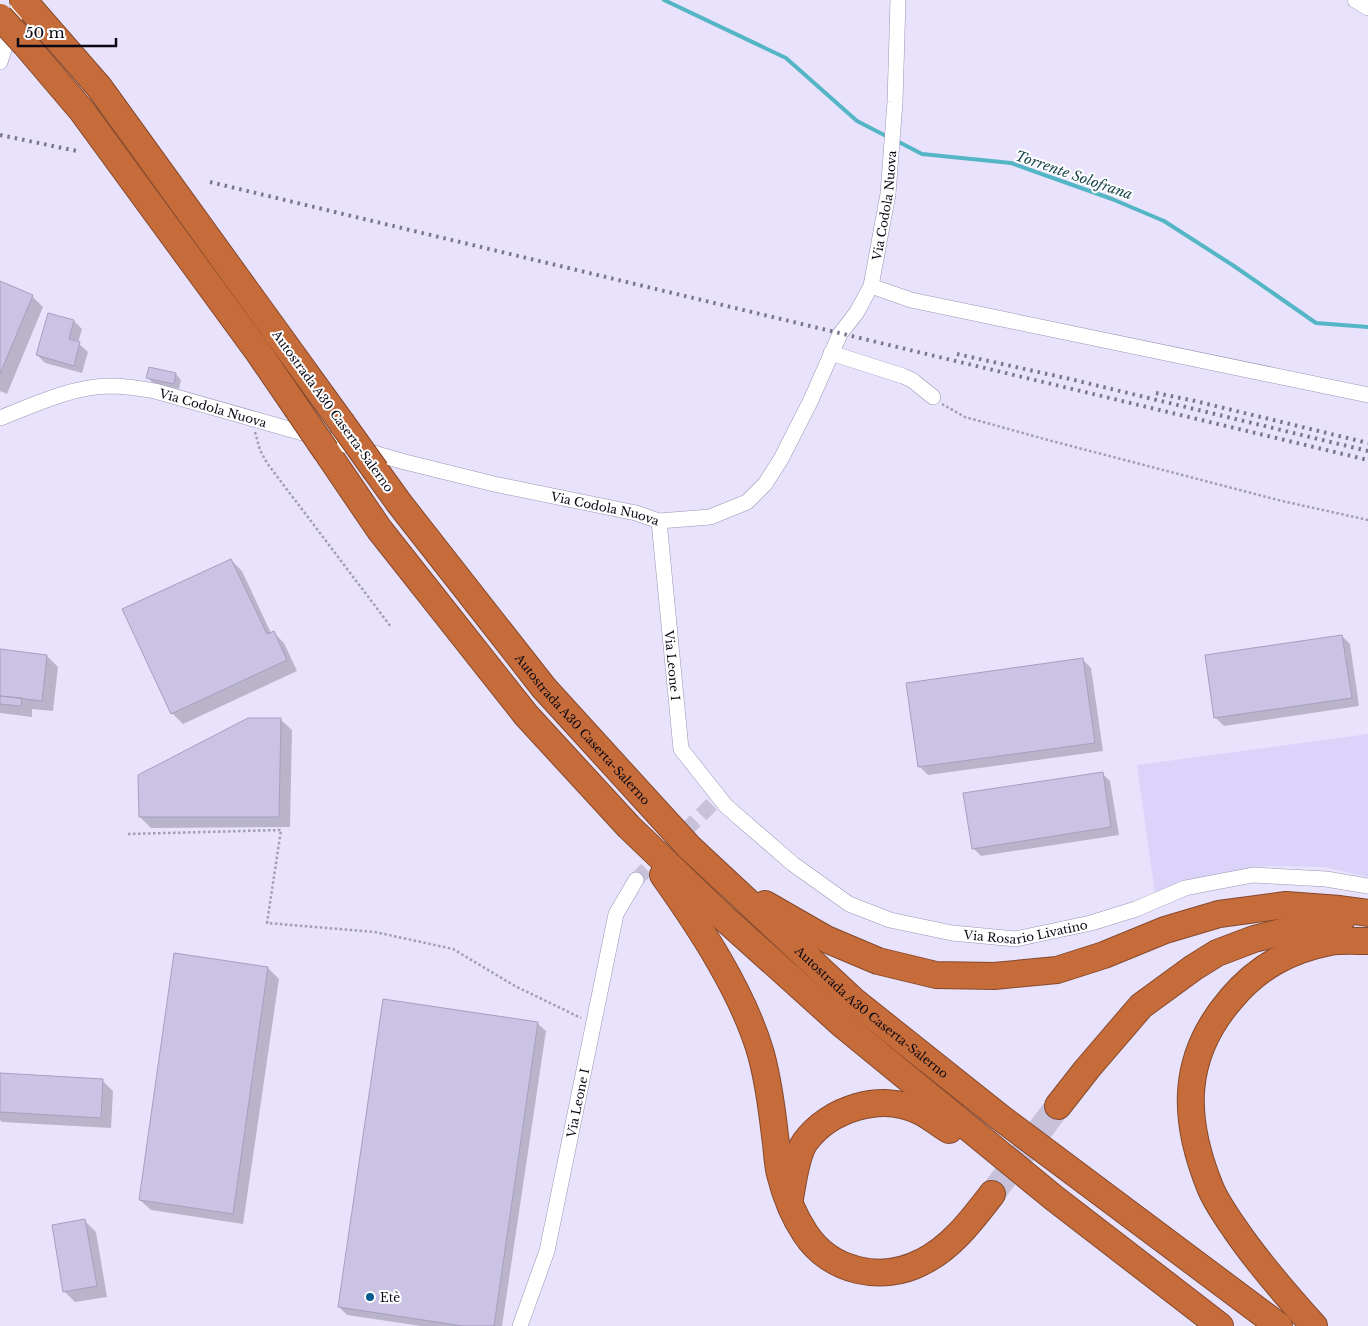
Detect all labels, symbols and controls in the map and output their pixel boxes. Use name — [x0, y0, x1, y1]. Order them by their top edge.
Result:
scale bar — [18, 15, 115, 47]
text: 50 m — [25, 23, 65, 42]
water label: Torrente Solofrana — [1013, 147, 1135, 203]
street label: Via Codola Nuova — [868, 150, 899, 262]
street label: Autostrada A30 Caserta-Salerno — [269, 326, 397, 495]
street label: Via Codola Nuova — [157, 385, 269, 430]
street label: Via Codola Nuova — [549, 488, 662, 528]
street label: Via Leone I — [662, 629, 684, 701]
street label: Autostrada A30 Caserta-Salerno — [512, 650, 654, 808]
street label: Via Rosario Livatino — [962, 916, 1089, 947]
street label: Autostrada A30 Caserta-Salerno — [791, 942, 952, 1081]
street label: Via Leone I — [563, 1067, 592, 1140]
place label: Etè — [380, 1290, 400, 1305]
marker: Etè — [364, 1291, 376, 1303]

